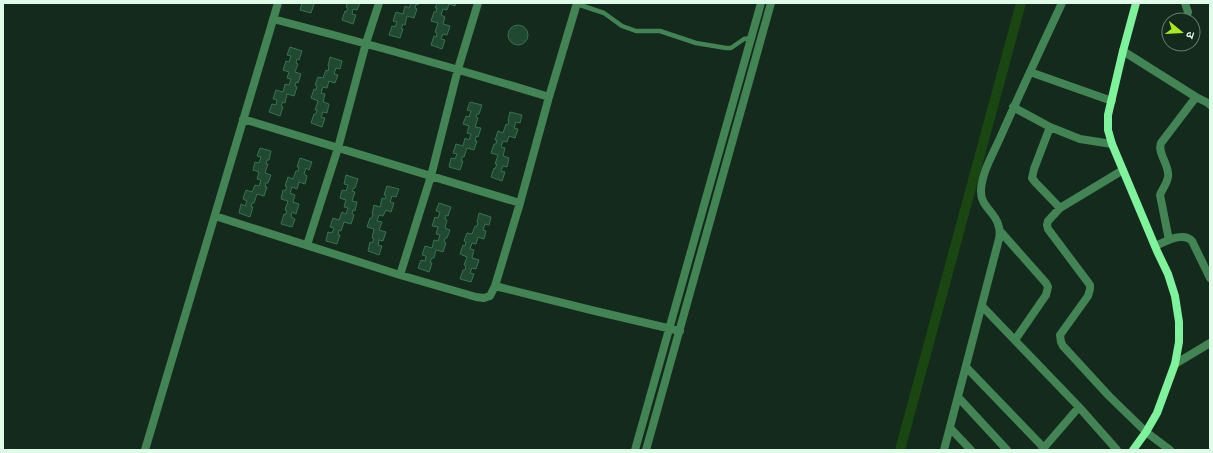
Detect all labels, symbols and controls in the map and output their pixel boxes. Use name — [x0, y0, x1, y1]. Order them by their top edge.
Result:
north arrow — [1161, 12, 1201, 52]
text: उ — [1183, 30, 1198, 41]

